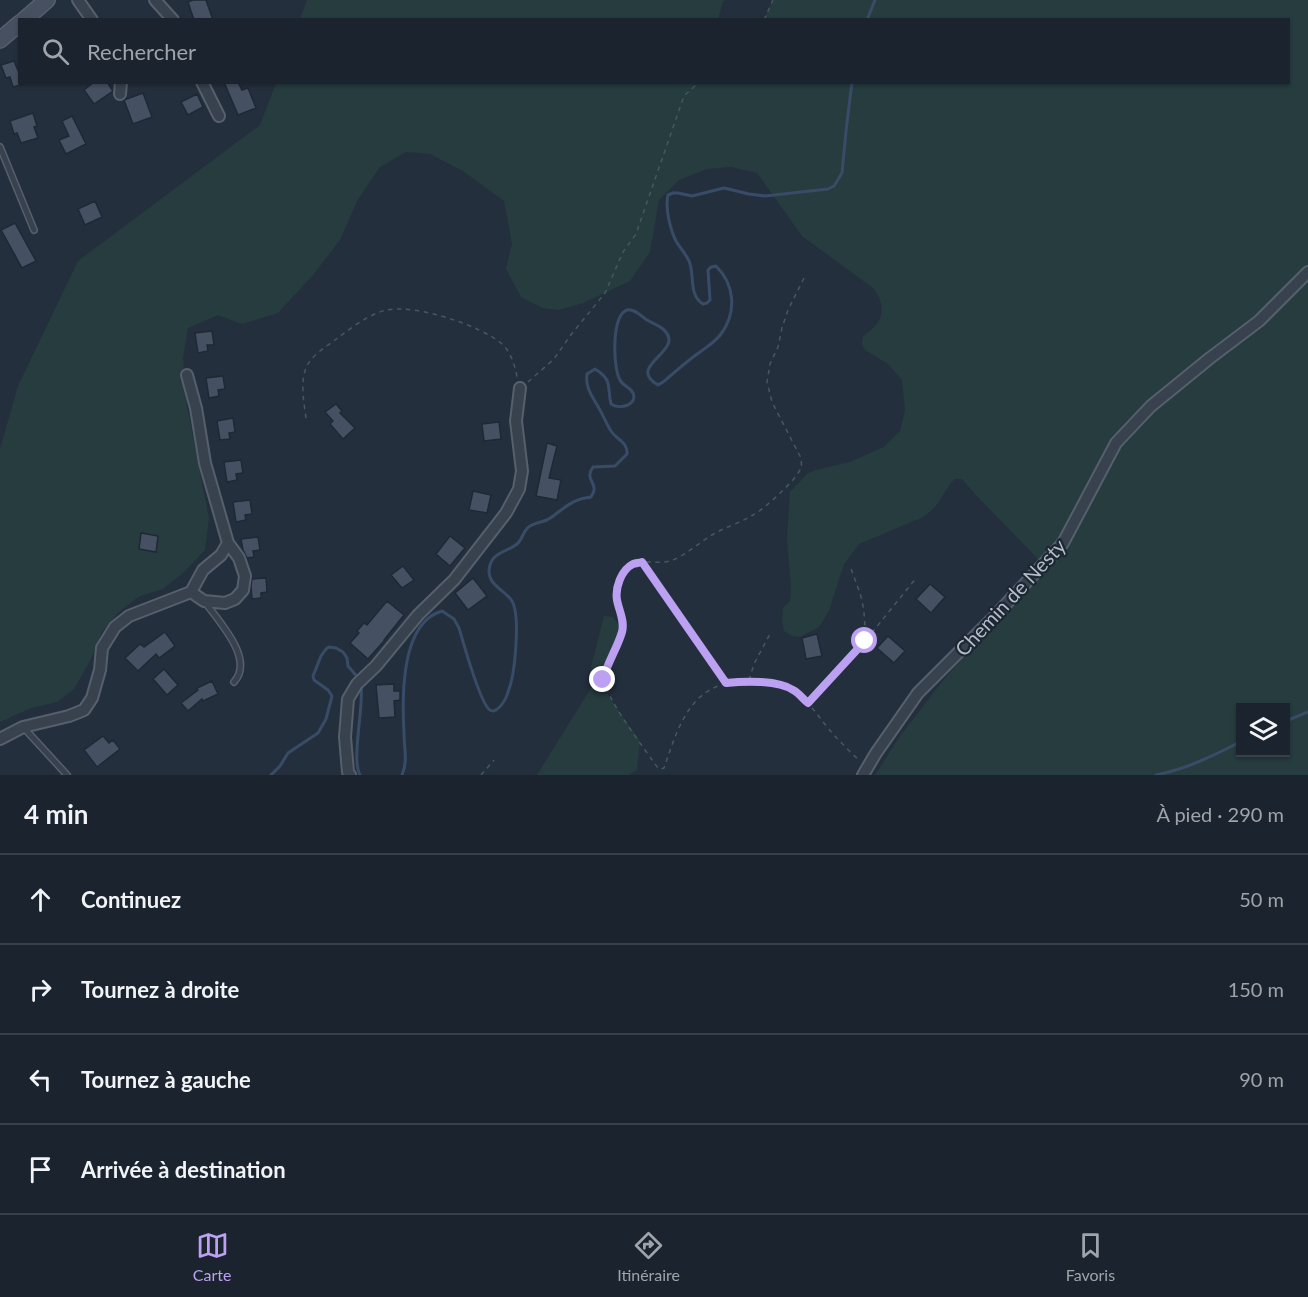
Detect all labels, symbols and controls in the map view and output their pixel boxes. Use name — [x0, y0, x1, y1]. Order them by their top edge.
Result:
search box — [18, 18, 1290, 84]
icon: search — [39, 35, 72, 68]
text: Rechercher — [87, 38, 196, 65]
street label: Chemin de Nesty — [950, 533, 1071, 660]
route start — [851, 627, 877, 653]
route end — [589, 666, 615, 692]
map controls — [1236, 703, 1290, 757]
button: layers — [1236, 703, 1290, 757]
text: 4 min — [24, 798, 88, 830]
text: À pied · 290 m — [1156, 802, 1284, 826]
icon: ahead — [24, 883, 57, 916]
text: Continuez — [81, 886, 181, 913]
text: 50 m — [1239, 887, 1284, 911]
icon: right — [24, 973, 57, 1006]
text: Tournez à droite — [81, 976, 239, 1003]
text: 150 m — [1228, 977, 1284, 1001]
icon: left — [24, 1063, 57, 1096]
text: Tournez à gauche — [81, 1066, 251, 1093]
text: 90 m — [1239, 1067, 1284, 1091]
icon: arrive — [24, 1153, 57, 1186]
text: Arrivée à destination — [81, 1156, 286, 1183]
tab: Carte — [193, 1229, 231, 1284]
tab: Itinéraire — [617, 1229, 680, 1284]
tab: Favoris — [1066, 1229, 1115, 1284]

